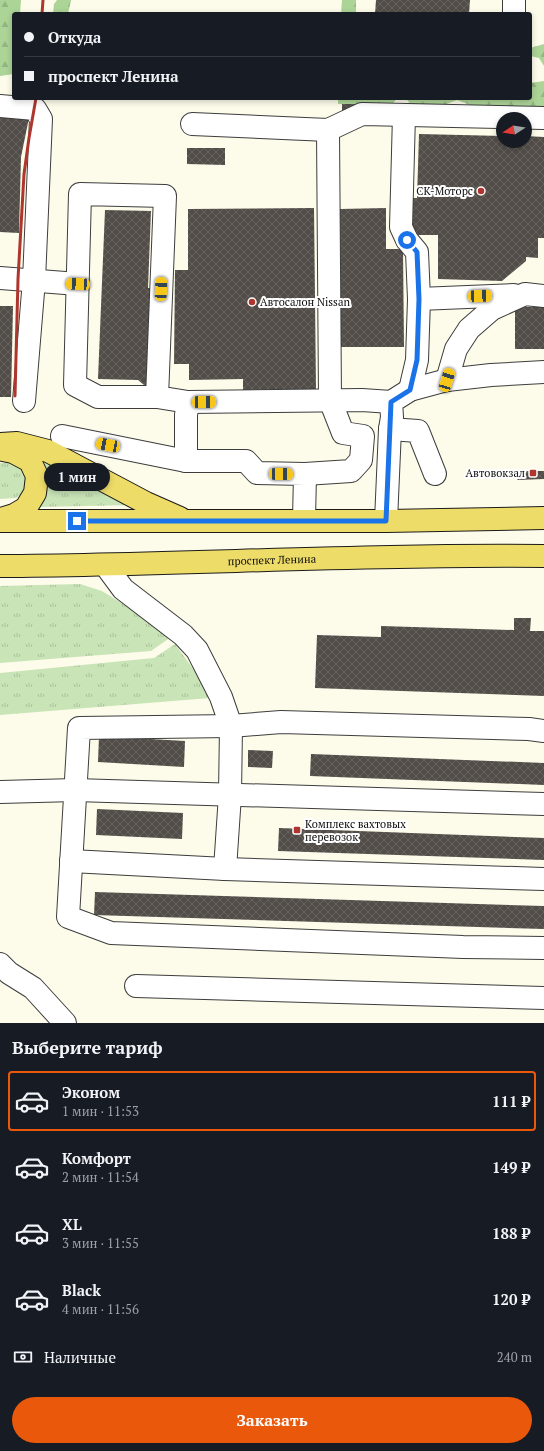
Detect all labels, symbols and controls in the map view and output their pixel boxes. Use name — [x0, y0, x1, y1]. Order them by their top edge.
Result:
text: Откуда — [48, 27, 101, 47]
text: проспект Ленина — [48, 66, 179, 86]
north arrow — [496, 112, 532, 148]
map controls — [496, 112, 532, 148]
place label: СК-Моторс — [416, 184, 473, 198]
marker: СК-Моторс — [476, 186, 486, 196]
route start — [398, 231, 416, 249]
car — [66, 277, 90, 291]
car — [155, 277, 167, 301]
car — [468, 290, 492, 302]
place label: Автосалон Nissan — [260, 295, 350, 309]
marker: Автосалон Nissan — [247, 297, 257, 307]
car — [438, 367, 456, 393]
car — [192, 396, 216, 408]
car — [95, 437, 121, 453]
callout: 1 мин — [44, 463, 110, 491]
place label: Автовокзал — [466, 466, 525, 480]
text: 1 мин — [58, 468, 96, 486]
car — [269, 468, 293, 480]
marker: Автовокзал — [528, 468, 538, 478]
route end — [68, 512, 86, 530]
street label: проспект Ленина — [227, 552, 317, 568]
place label: Комплекс вахтовых перевозок — [305, 817, 406, 844]
marker: Комплекс вахтовых перевозок — [292, 825, 302, 835]
text: Выберите тариф — [12, 1035, 163, 1059]
text: Эконом — [62, 1082, 120, 1102]
icon: car — [14, 1083, 50, 1119]
text: 111 ₽ — [492, 1091, 530, 1111]
text: 1 мин · 11:53 — [62, 1102, 139, 1120]
text: Комфорт — [62, 1148, 131, 1168]
icon: car — [14, 1149, 50, 1185]
text: 149 ₽ — [492, 1157, 530, 1177]
text: 2 мин · 11:54 — [62, 1168, 139, 1186]
text: XL — [62, 1214, 82, 1234]
icon: car — [14, 1215, 50, 1251]
text: 188 ₽ — [492, 1223, 530, 1243]
text: 3 мин · 11:55 — [62, 1234, 139, 1252]
text: Black — [62, 1280, 101, 1300]
icon: car — [14, 1281, 50, 1317]
text: 120 ₽ — [492, 1289, 530, 1309]
text: 4 мин · 11:56 — [62, 1300, 139, 1318]
icon: cash — [12, 1346, 34, 1368]
text: Наличные — [44, 1347, 116, 1367]
text: 240 m — [497, 1348, 532, 1366]
button: Заказать — [12, 1397, 532, 1443]

